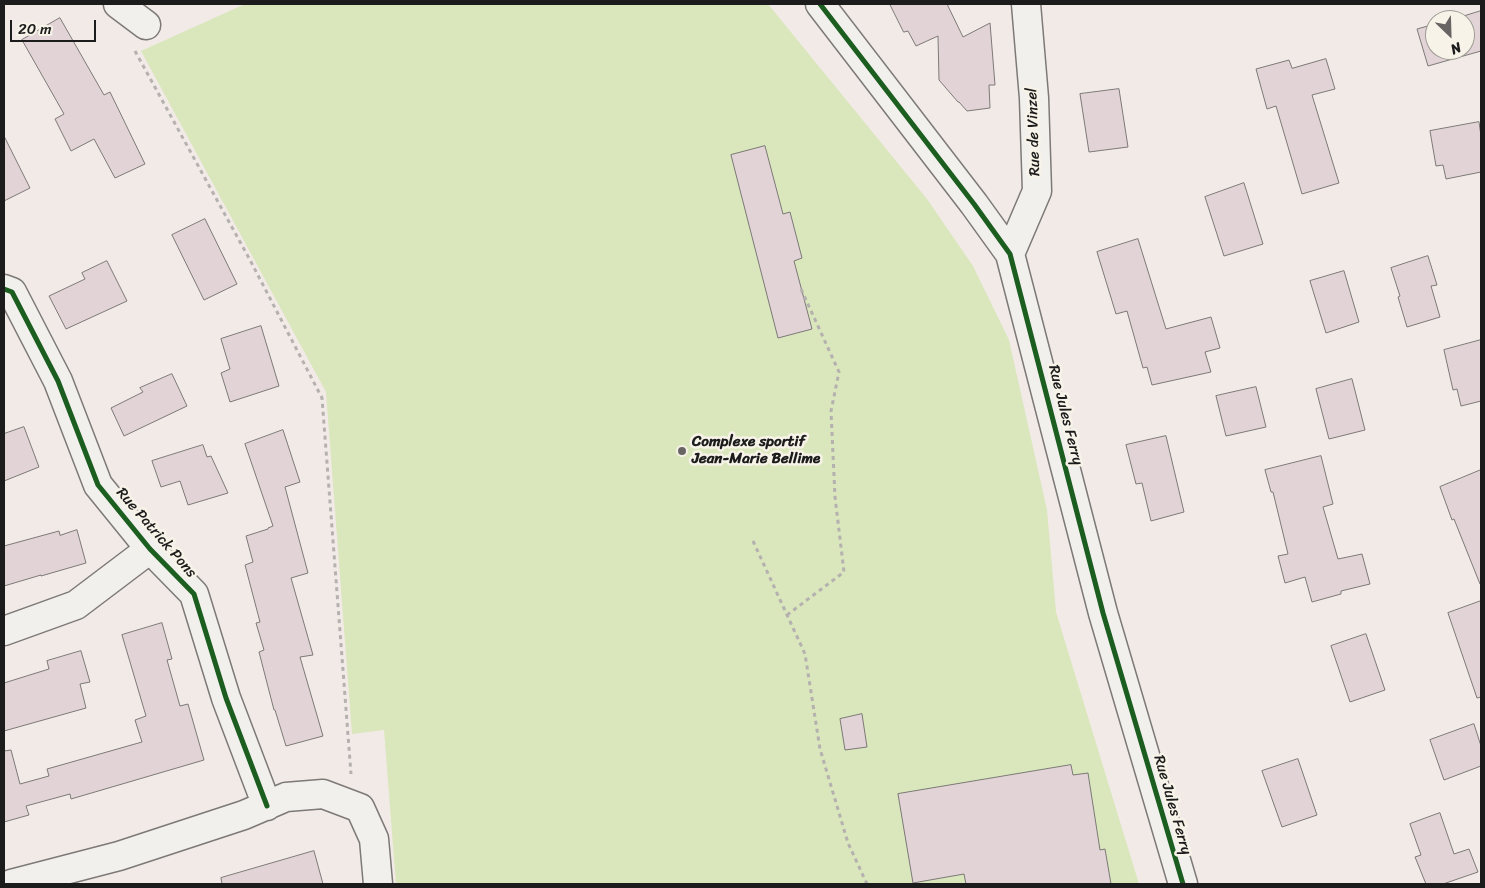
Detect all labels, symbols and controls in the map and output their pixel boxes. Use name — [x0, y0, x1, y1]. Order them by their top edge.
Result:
scale bar — [12, 10, 99, 42]
north arrow — [1425, 10, 1475, 60]
text: 20 m — [18, 16, 52, 42]
text: N — [1446, 35, 1465, 62]
street label: Rue de Vinzel — [1023, 87, 1045, 177]
street label: Rue Jules Ferry — [1044, 363, 1086, 467]
place label: Complexe sportif Jean-Marie Bellime — [692, 433, 820, 468]
marker: Complexe sportif Jean-Marie Bellime — [676, 445, 688, 457]
street label: Rue Patrick Pons — [112, 484, 200, 582]
street label: Rue Jules Ferry — [1149, 753, 1195, 857]

